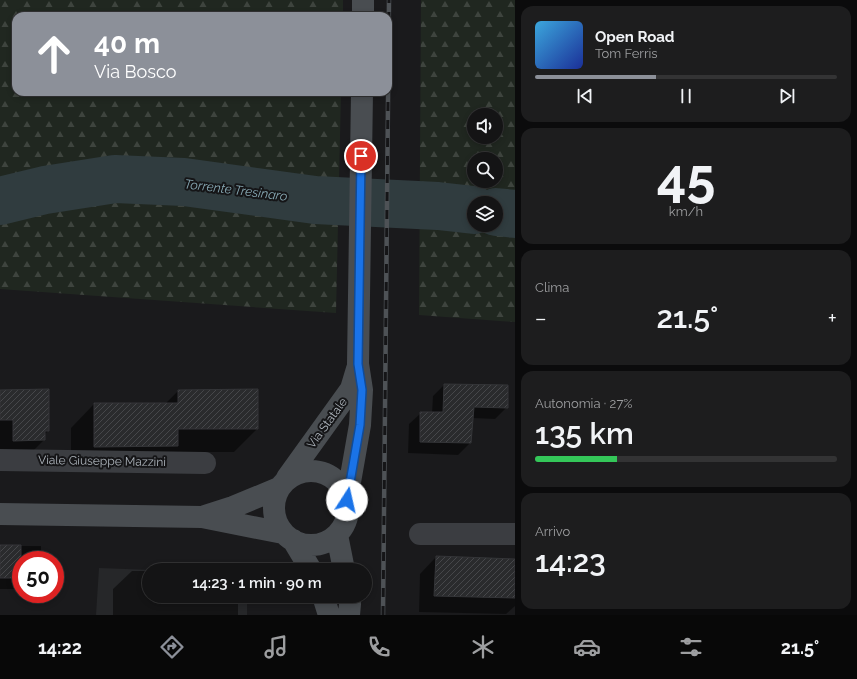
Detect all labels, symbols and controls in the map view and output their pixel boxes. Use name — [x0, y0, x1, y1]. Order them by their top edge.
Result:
text: 40 m — [94, 27, 160, 60]
icon: ahead — [28, 28, 80, 80]
text: Open Road — [595, 28, 675, 46]
text: Tom Ferris — [595, 46, 658, 61]
text: Via Bosco — [94, 61, 176, 82]
icon: previous — [574, 85, 596, 107]
icon: pause — [675, 85, 697, 107]
icon: next — [776, 85, 798, 107]
map controls — [467, 108, 503, 232]
button: sound — [467, 108, 503, 144]
pin — [344, 139, 378, 173]
icon: arrive — [350, 145, 372, 167]
text: 45 — [657, 147, 715, 208]
button: search — [467, 152, 503, 188]
water label: Torrente Tresinaro — [184, 176, 288, 204]
button: layers — [467, 196, 503, 232]
text: km/h — [669, 204, 703, 219]
text: Clima — [535, 280, 569, 295]
text: 21.5° — [656, 300, 718, 335]
text: − — [535, 305, 547, 331]
text: + — [828, 305, 837, 331]
street label: Via Statale — [304, 395, 350, 451]
text: Autonomia · 27% — [535, 396, 633, 411]
text: 135 km — [535, 416, 634, 451]
street label: Viale Giuseppe Mazzini — [38, 453, 166, 469]
position arrow — [326, 479, 368, 521]
text: Arrivo — [535, 524, 570, 539]
text: 14:23 — [535, 544, 606, 579]
speed limit sign: 50 — [12, 551, 64, 603]
text: 14:23 · 1 min · 90 m — [192, 574, 322, 592]
icon: directions — [158, 633, 186, 661]
icon: music — [262, 633, 290, 661]
icon: phone — [365, 633, 393, 661]
icon: climate — [469, 633, 497, 661]
icon: car — [573, 633, 601, 661]
icon: filters — [677, 633, 705, 661]
text: 14:22 — [38, 637, 82, 658]
text: 21.5° — [781, 637, 819, 658]

